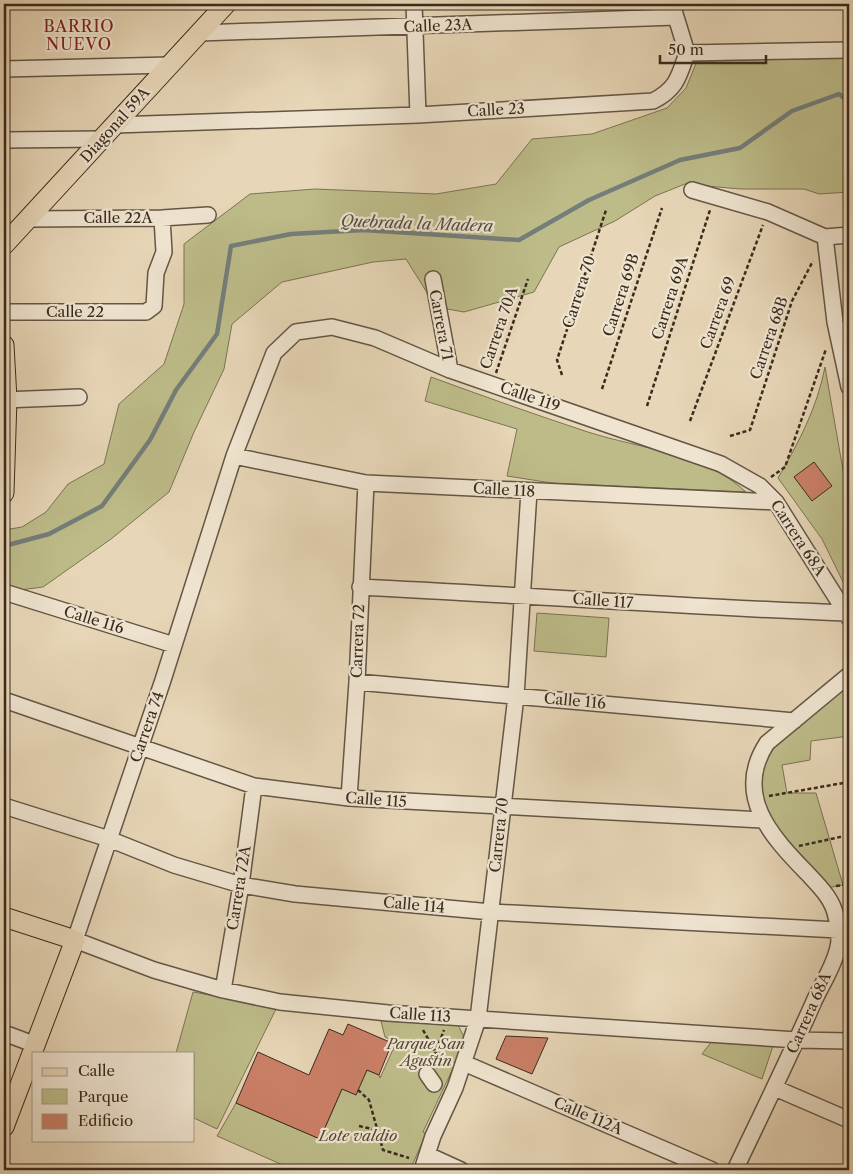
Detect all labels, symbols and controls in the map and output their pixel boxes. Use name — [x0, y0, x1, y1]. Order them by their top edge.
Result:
street label: Calle 23A — [403, 15, 474, 36]
district label: BARRIO NUEVO — [43, 16, 115, 54]
scale bar — [660, 32, 767, 64]
text: 50 m — [668, 40, 704, 59]
street label: Diagonal 59A — [76, 82, 154, 166]
street label: Calle 23 — [467, 99, 525, 120]
street label: Calle 22A — [83, 208, 153, 227]
water label: Quebrada la Madera — [340, 210, 494, 236]
street label: Carrera 69B — [598, 251, 643, 339]
street label: Carrera 70 — [558, 253, 599, 331]
street label: Carrera 69A — [647, 253, 692, 342]
street label: Carrera 69 — [696, 274, 739, 352]
street label: Carrera 70A — [476, 283, 522, 372]
street label: Carrera 71 — [425, 288, 458, 363]
street label: Carrera 68B — [745, 294, 792, 382]
street label: Calle 22 — [46, 302, 104, 321]
street label: Calle 119 — [498, 377, 563, 416]
street label: Calle 118 — [472, 478, 536, 501]
street label: Carrera 68A — [767, 496, 831, 580]
street label: Calle 117 — [572, 589, 635, 612]
street label: Calle 116 — [62, 601, 127, 638]
street label: Carrera 72 — [347, 604, 368, 678]
street label: Calle 116 — [543, 688, 607, 713]
street label: Carrera 74 — [126, 689, 168, 765]
street label: Calle 115 — [345, 788, 407, 811]
street label: Carrera 70 — [485, 797, 512, 873]
street label: Carrera 72A — [222, 843, 255, 932]
street label: Calle 114 — [382, 892, 446, 917]
street label: Carrera 68A — [782, 968, 835, 1056]
street label: Calle 113 — [389, 1003, 451, 1026]
park label: Parque San Agustín — [386, 1034, 465, 1070]
legend — [32, 1052, 195, 1142]
text: Calle — [78, 1061, 115, 1080]
text: Parque — [78, 1087, 128, 1106]
street label: Calle 112A — [551, 1093, 626, 1139]
text: Edificio — [78, 1111, 133, 1130]
park label: Lote valdio — [318, 1126, 397, 1145]

